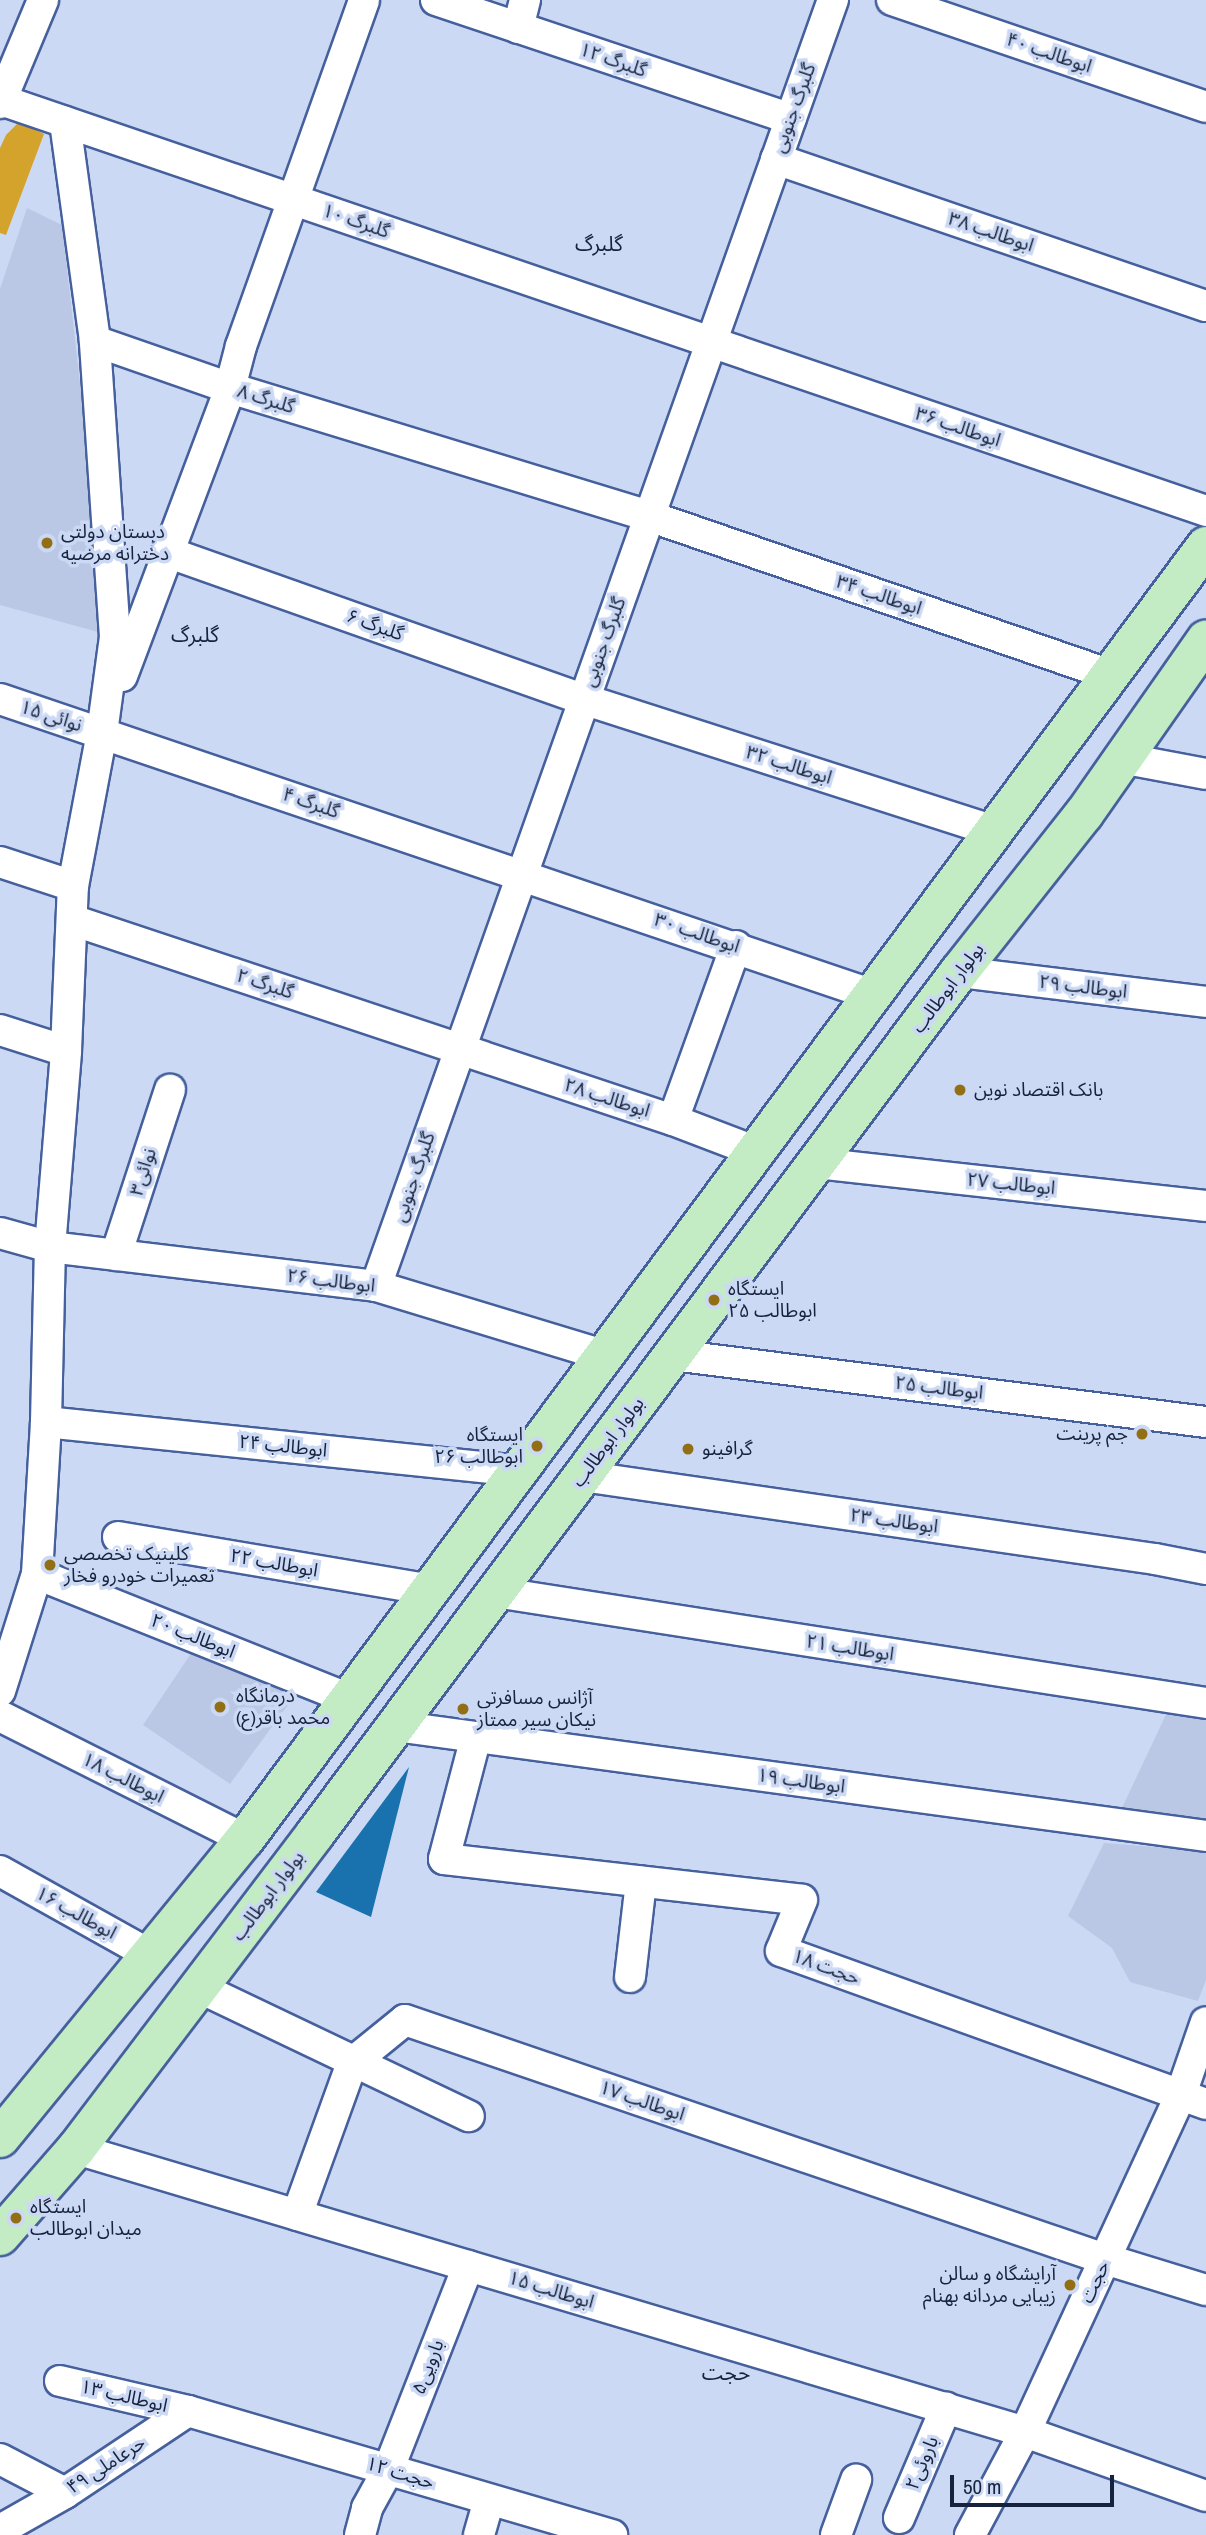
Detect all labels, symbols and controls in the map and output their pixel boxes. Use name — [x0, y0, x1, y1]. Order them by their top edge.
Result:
street label: ابوطالب ۴۰ — [1003, 28, 1095, 78]
street label: گلبرگ ۱۲ — [576, 38, 650, 82]
street label: گلبرگ جنوبی — [767, 60, 821, 156]
street label: گلبرگ ۱۰ — [319, 199, 393, 243]
street label: ابوطالب ۳۸ — [945, 207, 1037, 257]
district label: گلبرگ — [575, 231, 623, 257]
street label: گلبرگ ۸ — [235, 380, 297, 418]
street label: ابوطالب ۳۶ — [912, 402, 1004, 452]
place label: دبستان دولتی دخترانه مرضیه — [61, 521, 169, 565]
marker: دبستان دولتی دخترانه مرضیه — [39, 535, 55, 551]
street label: ابوطالب ۳۴ — [833, 570, 925, 620]
street label: گلبرگ جنوبی — [577, 594, 631, 690]
street label: گلبرگ ۶ — [344, 604, 406, 646]
district label: گلبرگ — [171, 622, 219, 648]
street label: نوائی ۱۵ — [17, 695, 85, 737]
street label: ابوطالب ۳۲ — [743, 740, 835, 790]
street label: گلبرگ ۴ — [280, 783, 342, 823]
street label: ابوطالب ۳۰ — [651, 908, 743, 958]
street label: بولوار ابوطالب — [907, 939, 989, 1037]
street label: گلبرگ ۲ — [234, 964, 296, 1004]
street label: ابوطالب ۲۹ — [1038, 970, 1128, 1004]
street label: ابوطالب ۲۸ — [561, 1073, 653, 1123]
place label: بانک اقتصاد نوین — [974, 1079, 1103, 1101]
marker: بانک اقتصاد نوین — [952, 1082, 968, 1098]
street label: گلبرگ جنوبی — [388, 1129, 440, 1225]
street label: نوائی۳ — [125, 1145, 161, 1199]
street label: ابوطالب ۲۷ — [966, 1168, 1056, 1200]
street label: ابوطالب ۲۶ — [286, 1264, 376, 1298]
place label: ایستگاه ابوطالب ۲۵ — [728, 1278, 817, 1322]
marker: ایستگاه ابوطالب ۲۵ — [706, 1292, 722, 1308]
street label: ابوطالب ۲۵ — [894, 1371, 984, 1405]
street label: بولوار ابوطالب — [567, 1393, 649, 1491]
place label: جم پرینت — [1056, 1423, 1128, 1445]
place label: ایستگاه ابوطالب ۲۶ — [434, 1424, 523, 1468]
marker: جم پرینت — [1134, 1426, 1150, 1442]
street label: ابوطالب ۲۴ — [238, 1430, 328, 1462]
marker: ایستگاه ابوطالب ۲۶ — [529, 1438, 545, 1454]
place label: گرافینو — [702, 1438, 752, 1460]
marker: گرافینو — [680, 1441, 696, 1457]
street label: ابوطالب ۲۳ — [848, 1504, 940, 1538]
place label: کلینیک تخصصی تعمیرات خودرو فخار — [64, 1543, 215, 1587]
street label: ابوطالب ۲۲ — [228, 1544, 320, 1582]
marker: کلینیک تخصصی تعمیرات خودرو فخار — [42, 1557, 58, 1573]
street label: ابوطالب ۲۰ — [148, 1609, 238, 1663]
street label: ابوطالب ۲۱ — [804, 1630, 896, 1666]
place label: درمانگاه محمد باقر(ع) — [236, 1685, 330, 1729]
place label: آژانس مسافرتی نیکان سیر ممتاز — [477, 1687, 596, 1731]
marker: درمانگاه محمد باقر(ع) — [210, 1697, 230, 1717]
marker: آژانس مسافرتی نیکان سیر ممتاز — [455, 1701, 471, 1717]
street label: ابوطالب ۱۸ — [78, 1748, 168, 1808]
street label: ابوطالب ۱۹ — [755, 1764, 847, 1798]
street label: بولوار ابوطالب — [227, 1847, 309, 1945]
street label: ابوطالب ۱۶ — [32, 1882, 120, 1944]
street label: حجت ۱۸ — [789, 1944, 863, 1990]
street label: ابوطالب ۱۷ — [596, 2076, 688, 2126]
place label: ایستگاه میدان ابوطالب — [30, 2196, 142, 2240]
marker: ایستگاه میدان ابوطالب — [8, 2210, 24, 2226]
street label: حجت — [1075, 2257, 1115, 2307]
place label: آرایشگاه و سالن زیبایی مردانه بهنام — [923, 2263, 1056, 2307]
street label: ابوطالب ۱۵ — [505, 2266, 597, 2314]
marker: آرایشگاه و سالن زیبایی مردانه بهنام — [1062, 2277, 1078, 2293]
street label: بارویی۵ — [407, 2336, 449, 2398]
district label: حجت — [702, 2360, 750, 2386]
street label: ابوطالب ۱۳ — [78, 2375, 170, 2417]
street label: حرعاملی ۴۹ — [62, 2431, 150, 2499]
street label: باروئی۲ — [901, 2433, 943, 2493]
street label: حجت ۱۲ — [363, 2452, 437, 2494]
scale bar — [954, 2462, 1118, 2506]
text: 50 m — [963, 2472, 1001, 2501]

